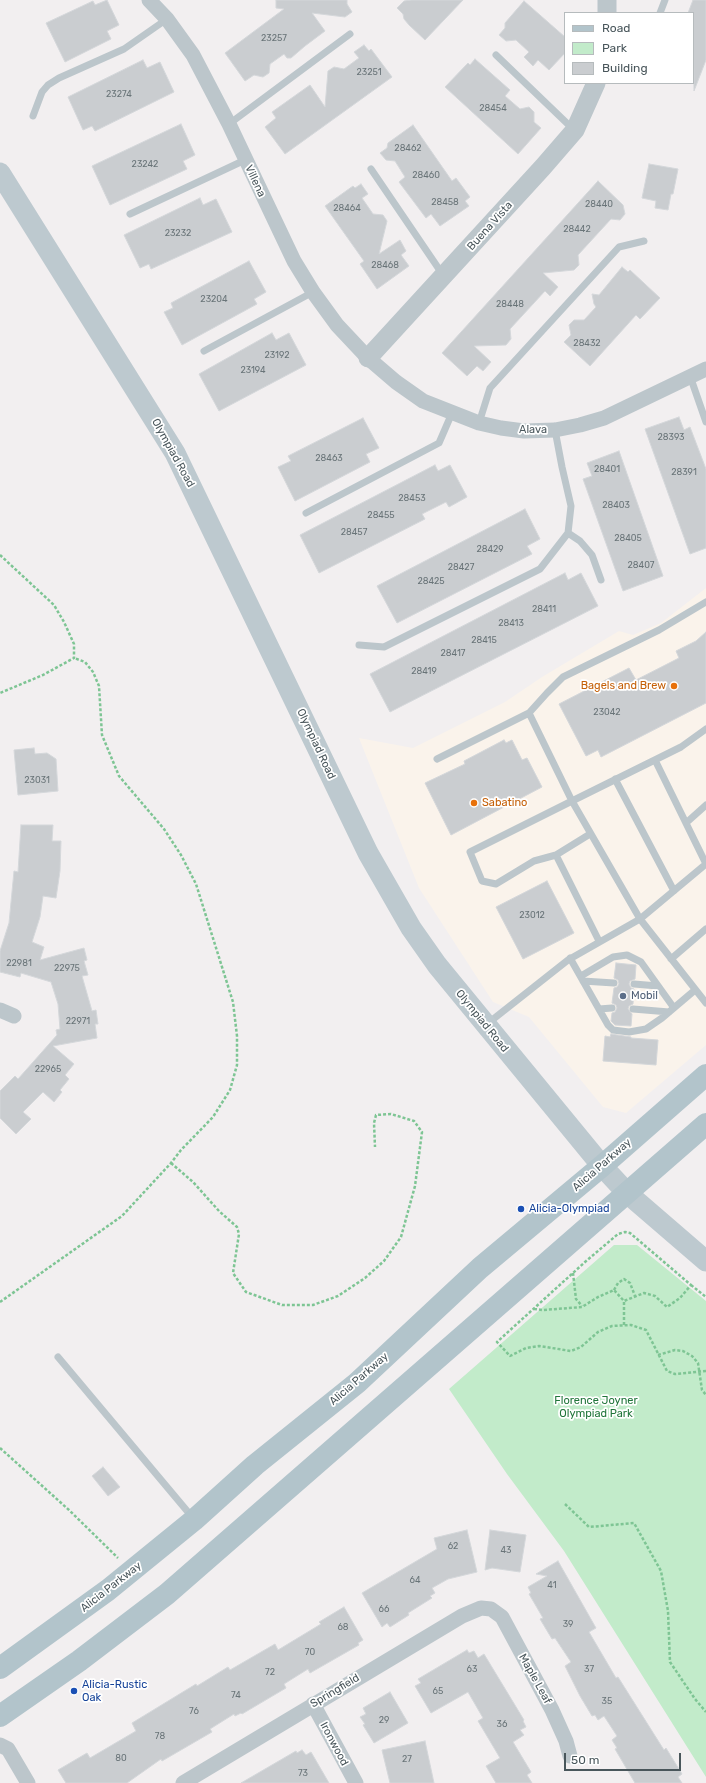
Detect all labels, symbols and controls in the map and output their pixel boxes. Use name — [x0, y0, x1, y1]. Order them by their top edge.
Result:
legend — [564, 12, 694, 84]
text: Road — [602, 21, 630, 35]
house number: 23257 — [261, 33, 287, 43]
text: Park — [602, 41, 627, 55]
text: Building — [602, 61, 648, 75]
house number: 23251 — [356, 67, 382, 77]
house number: 23274 — [106, 89, 132, 99]
house number: 28454 — [479, 103, 507, 113]
house number: 28462 — [394, 143, 422, 153]
house number: 23242 — [132, 159, 158, 169]
street label: Villena — [242, 163, 268, 199]
house number: 28460 — [412, 170, 440, 180]
house number: 28458 — [431, 197, 459, 207]
street label: Buena Vista — [465, 199, 515, 253]
house number: 28440 — [585, 199, 613, 209]
house number: 28464 — [333, 203, 361, 213]
house number: 28442 — [563, 224, 591, 234]
house number: 23232 — [165, 228, 191, 238]
house number: 28468 — [371, 260, 399, 270]
house number: 23204 — [200, 294, 228, 304]
house number: 28448 — [496, 299, 524, 309]
house number: 28432 — [573, 338, 601, 348]
house number: 23192 — [264, 350, 290, 360]
house number: 23194 — [240, 365, 266, 375]
street label: Olympiad Road — [149, 416, 197, 490]
street label: Alava — [519, 423, 547, 437]
house number: 28393 — [657, 432, 685, 442]
house number: 28463 — [315, 453, 343, 463]
house number: 28401 — [594, 464, 620, 474]
house number: 28391 — [671, 467, 697, 477]
house number: 28453 — [398, 493, 426, 503]
house number: 28403 — [602, 500, 630, 510]
house number: 28455 — [367, 510, 395, 520]
house number: 28457 — [341, 527, 367, 537]
house number: 28405 — [614, 533, 642, 543]
house number: 28429 — [476, 544, 504, 554]
house number: 28407 — [628, 560, 654, 570]
house number: 28427 — [448, 562, 474, 572]
house number: 28425 — [417, 576, 445, 586]
house number: 28411 — [532, 604, 556, 614]
house number: 28413 — [498, 618, 524, 628]
house number: 28415 — [471, 635, 497, 645]
house number: 28417 — [441, 648, 465, 658]
house number: 28419 — [411, 666, 437, 676]
place label: Bagels and Brew — [581, 679, 666, 693]
marker: Bagels and Brew — [669, 681, 679, 691]
street label: Olympiad Road — [294, 707, 338, 781]
house number: 23042 — [593, 707, 621, 717]
house number: 23031 — [24, 775, 50, 785]
place label: Sabatino — [482, 796, 527, 810]
marker: Sabatino — [469, 798, 479, 808]
house number: 23012 — [519, 910, 545, 920]
house number: 22981 — [6, 958, 32, 968]
house number: 22975 — [54, 963, 80, 973]
street label: Olympiad Road — [453, 987, 511, 1055]
place label: Mobil — [631, 989, 658, 1003]
marker: Mobil — [618, 991, 628, 1001]
house number: 22971 — [66, 1016, 90, 1026]
house number: 22965 — [35, 1064, 61, 1074]
street label: Alicia Parkway — [570, 1136, 634, 1194]
place label: Alicia-Olympiad — [529, 1202, 610, 1216]
marker: Alicia-Olympiad — [516, 1204, 526, 1214]
street label: Alicia Parkway — [327, 1350, 391, 1408]
park label: Florence Joyner Olympiad Park — [554, 1394, 638, 1420]
house number: 62 — [448, 1541, 458, 1551]
house number: 43 — [501, 1545, 511, 1555]
street label: Alicia Parkway — [78, 1559, 144, 1615]
house number: 64 — [409, 1575, 421, 1585]
house number: 41 — [547, 1580, 557, 1590]
house number: 66 — [379, 1604, 389, 1614]
house number: 39 — [563, 1619, 573, 1629]
house number: 68 — [337, 1622, 349, 1632]
house number: 70 — [305, 1647, 315, 1657]
street label: Maple Leaf — [516, 1652, 554, 1706]
house number: 63 — [467, 1664, 477, 1674]
house number: 37 — [584, 1664, 594, 1674]
house number: 72 — [265, 1667, 275, 1677]
street label: Springfield — [308, 1671, 362, 1711]
place label: Alicia-Rustic Oak — [82, 1678, 147, 1704]
marker: Alicia-Rustic Oak — [69, 1686, 79, 1696]
house number: 65 — [433, 1686, 443, 1696]
house number: 74 — [231, 1690, 241, 1700]
house number: 35 — [602, 1696, 612, 1706]
house number: 76 — [189, 1706, 199, 1716]
house number: 29 — [379, 1715, 389, 1725]
house number: 36 — [497, 1719, 507, 1729]
street label: Ironwood — [317, 1720, 351, 1768]
house number: 78 — [155, 1731, 165, 1741]
scale bar — [566, 1745, 683, 1771]
house number: 80 — [115, 1753, 127, 1763]
text: 50 m — [571, 1753, 599, 1767]
house number: 27 — [402, 1754, 412, 1764]
house number: 73 — [298, 1768, 308, 1778]

